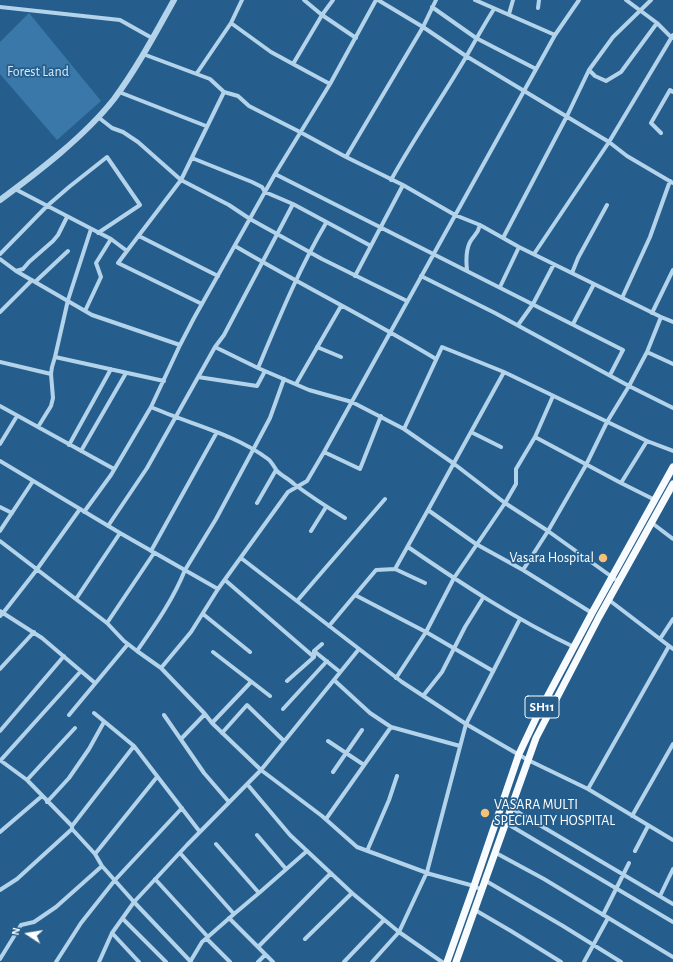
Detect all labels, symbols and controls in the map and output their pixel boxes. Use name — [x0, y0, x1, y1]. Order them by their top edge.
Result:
park label: Forest Land — [7, 64, 69, 80]
place label: Vasara Hospital — [509, 550, 594, 566]
marker: Vasara Hospital — [597, 552, 609, 564]
road number: SH11 — [525, 696, 559, 718]
place label: VASARA MULTI SPECIALITY HOSPITAL — [494, 797, 615, 830]
marker: VASARA MULTI SPECIALITY HOSPITAL — [479, 807, 491, 819]
north arrow — [8, 914, 48, 954]
text: N — [10, 927, 22, 936]

